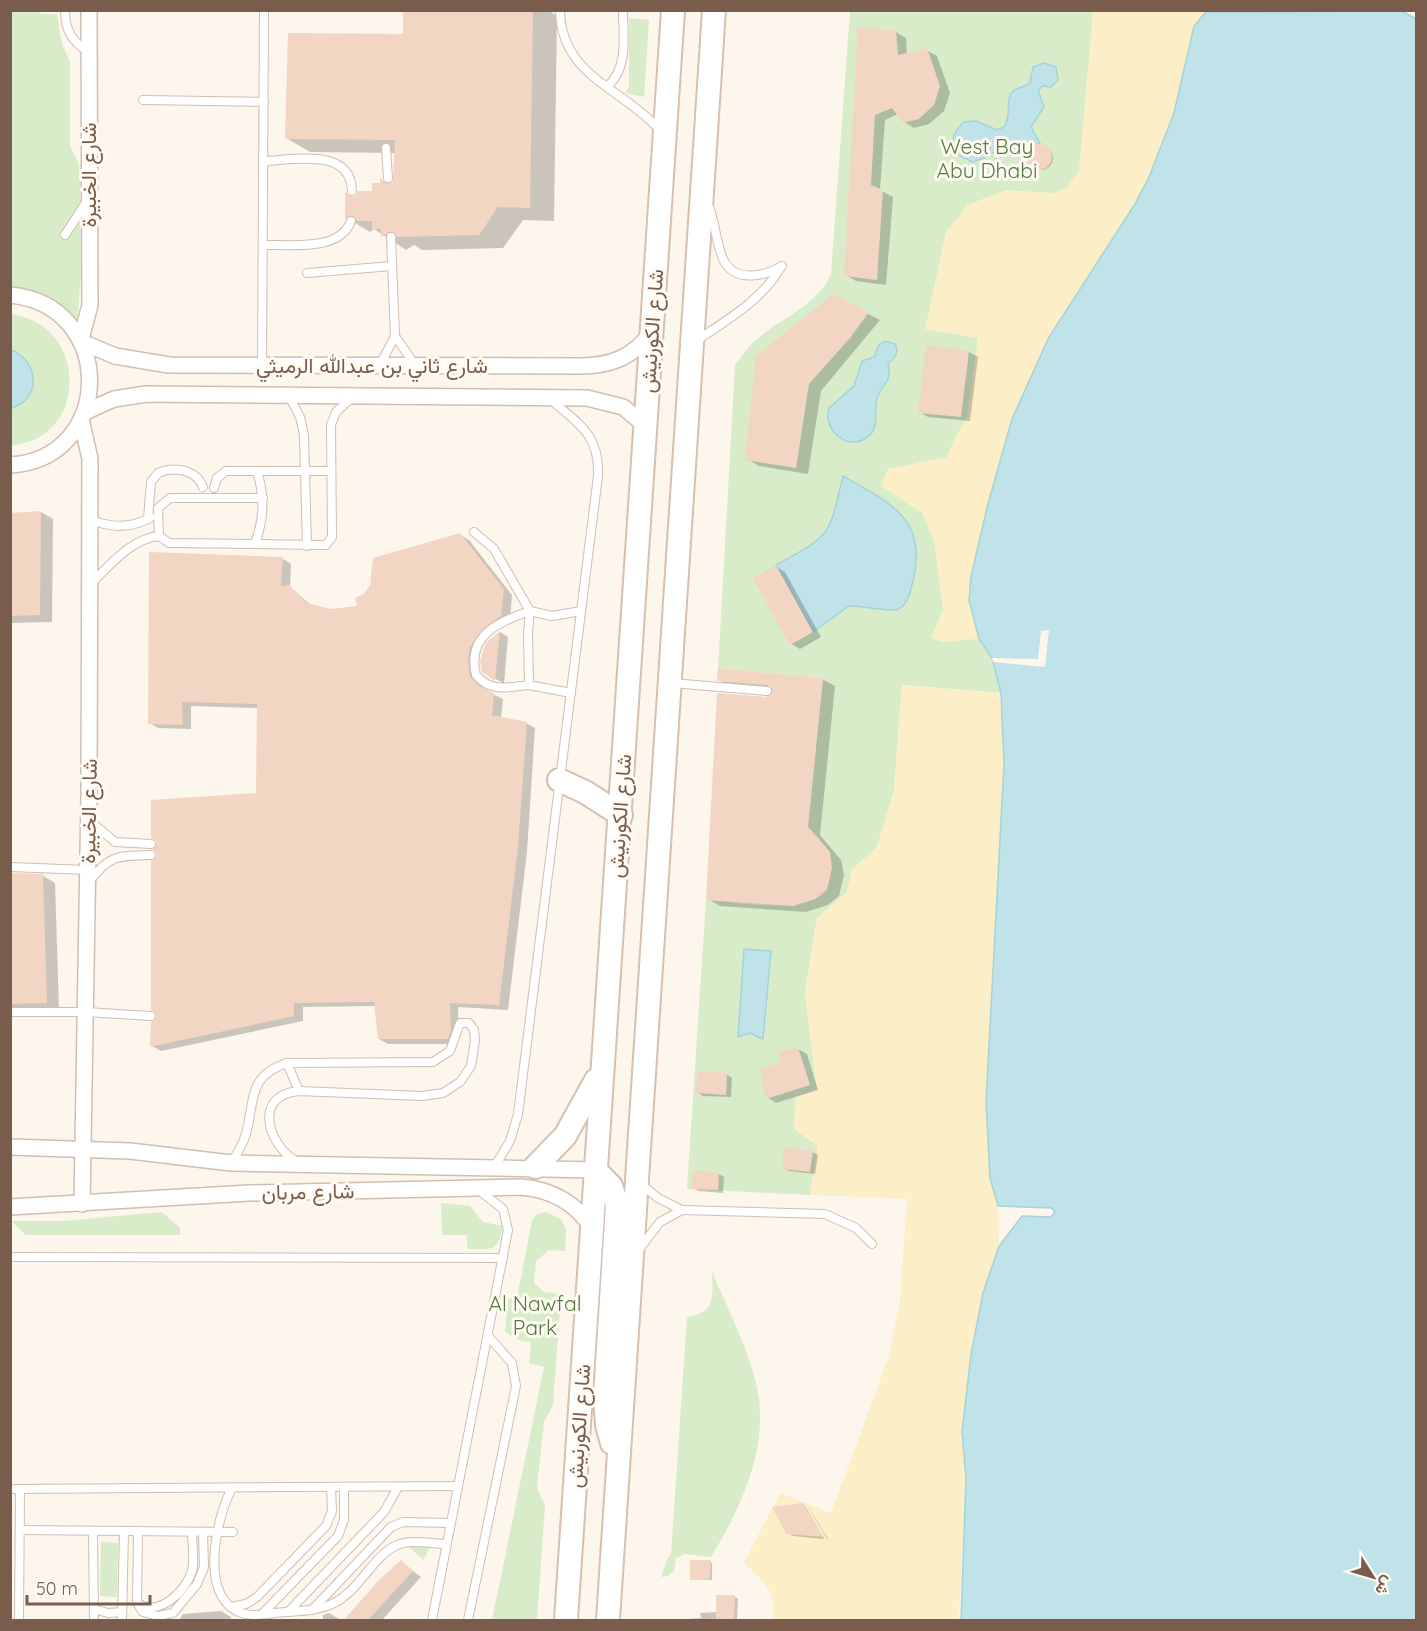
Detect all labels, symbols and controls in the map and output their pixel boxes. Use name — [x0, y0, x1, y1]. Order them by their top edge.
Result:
street label: شارع الخبيرة — [75, 122, 103, 228]
park label: West Bay Abu Dhabi — [937, 133, 1037, 183]
street label: شارع الكورنيش — [634, 268, 670, 394]
street label: شارع ثاني بن عبدالله الرميثي — [256, 352, 488, 383]
street label: شارع الكورنيش — [602, 753, 638, 879]
street label: شارع الخبيرة — [74, 758, 104, 864]
street label: شارع مربان — [261, 1177, 355, 1207]
park label: Al Nawfal Park — [489, 1290, 581, 1340]
street label: شارع الكورنيش — [561, 1363, 597, 1489]
north arrow — [1343, 1547, 1403, 1607]
scale bar — [27, 1568, 150, 1606]
text: ش — [1371, 1572, 1399, 1600]
text: 50 m — [36, 1577, 78, 1600]

